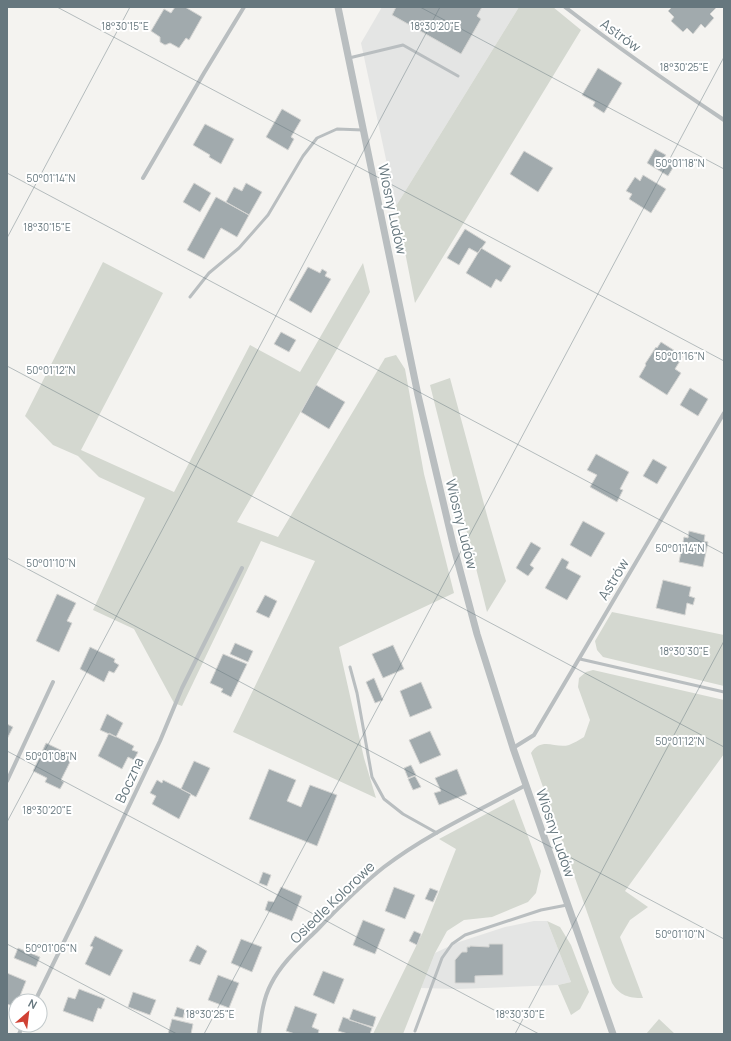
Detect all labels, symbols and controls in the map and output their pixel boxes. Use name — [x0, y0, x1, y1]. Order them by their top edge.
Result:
street label: Astrów — [597, 14, 645, 56]
text: 18°30'15"E — [101, 19, 149, 33]
text: 18°30'20"E — [410, 19, 460, 33]
text: 18°30'25"E — [659, 60, 709, 74]
text: 50°01'18"N — [656, 156, 705, 170]
street label: Wiosny Ludów — [374, 162, 412, 256]
text: 50°01'14"N — [27, 171, 76, 185]
text: 18°30'15"E — [23, 220, 71, 234]
text: 50°01'16"N — [655, 349, 705, 363]
text: 50°01'12"N — [27, 363, 76, 377]
street label: Wiosny Ludów — [442, 477, 482, 571]
text: 50°01'14"N — [656, 541, 705, 555]
street label: Astrów — [593, 554, 633, 603]
text: 50°01'10"N — [26, 556, 76, 570]
text: 18°30'30"E — [659, 644, 709, 658]
text: 50°01'12"N — [656, 734, 705, 748]
text: 50°01'08"N — [25, 749, 77, 763]
street label: Boczna — [110, 754, 148, 806]
street label: Wiosny Ludów — [532, 786, 580, 880]
text: 18°30'20"E — [22, 803, 72, 817]
street label: Osiedle Kolorowe — [286, 857, 378, 947]
text: 50°01'10"N — [655, 927, 705, 941]
text: 50°01'06"N — [25, 941, 77, 955]
north arrow — [8, 993, 48, 1033]
text: N — [26, 995, 40, 1012]
text: 18°30'25"E — [185, 1007, 235, 1021]
text: 18°30'30"E — [495, 1007, 545, 1021]

